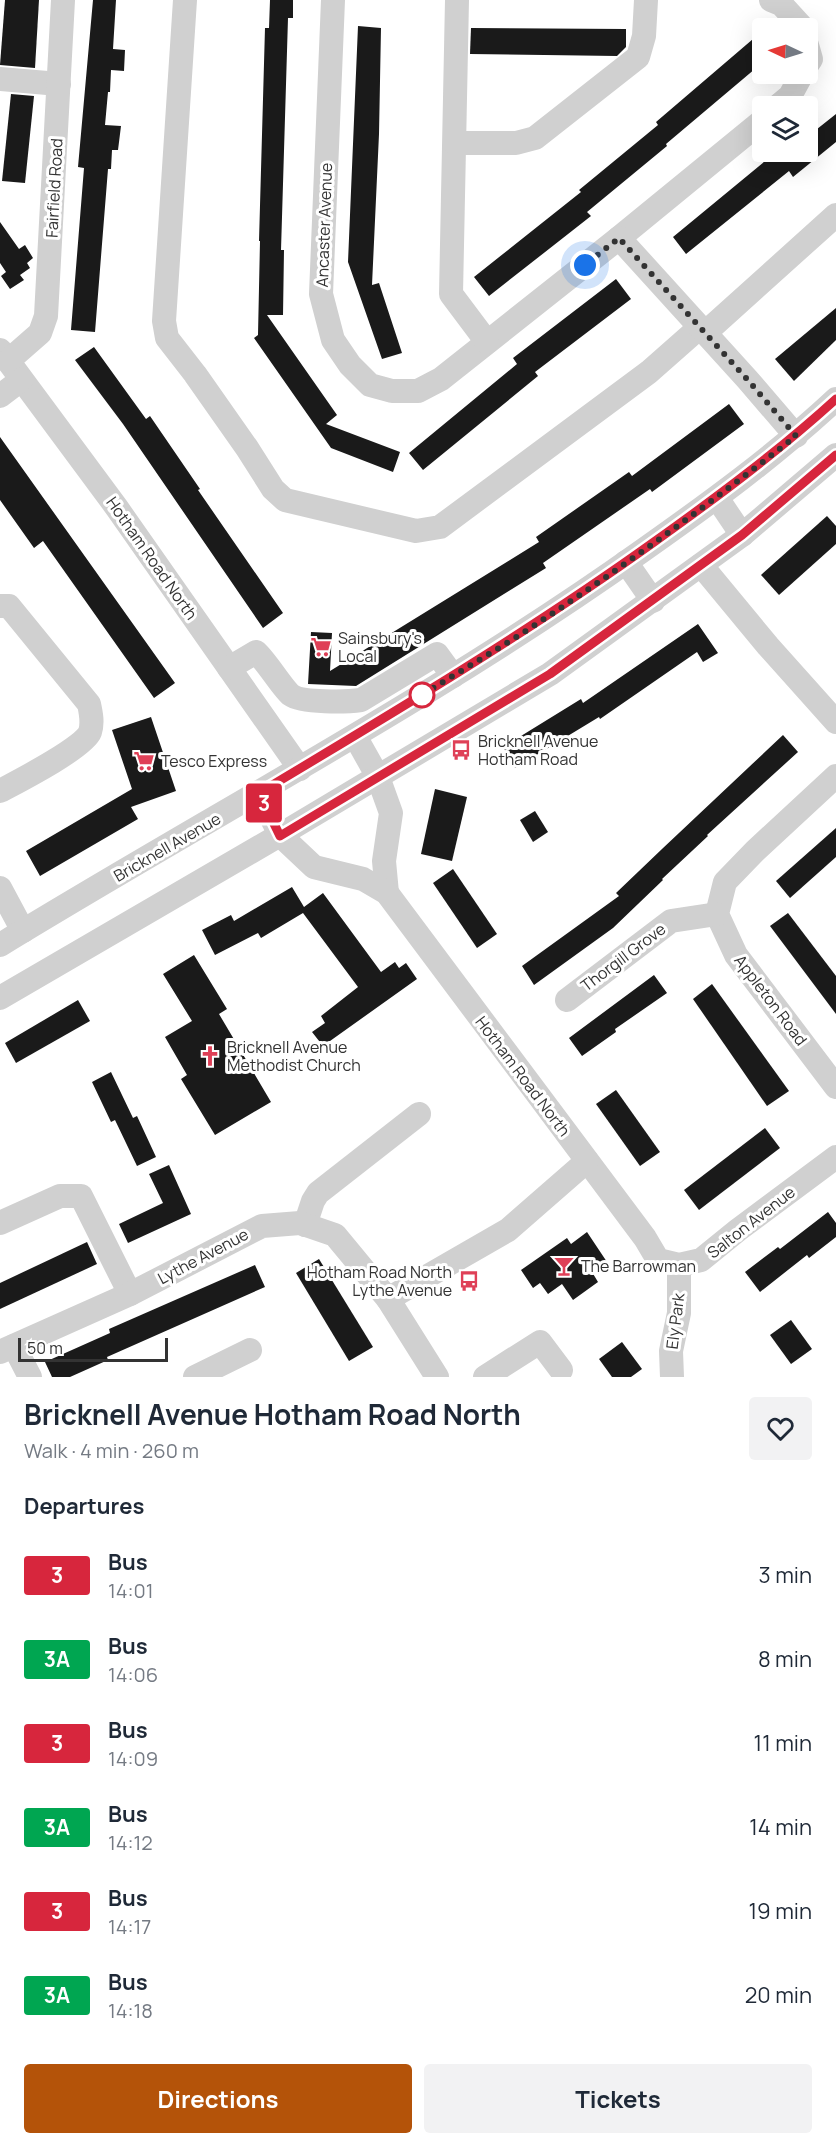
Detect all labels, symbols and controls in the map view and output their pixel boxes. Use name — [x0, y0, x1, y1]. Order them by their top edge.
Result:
north arrow — [752, 18, 818, 84]
map controls — [752, 18, 818, 162]
button: layers — [752, 96, 818, 162]
street label: Fairfield Road — [40, 138, 68, 238]
street label: Ancaster Avenue — [311, 162, 337, 288]
your location — [570, 250, 600, 280]
street label: Hotham Road North — [101, 492, 203, 624]
place label: Sainsbury's Local — [338, 627, 422, 667]
supermarket icon: Sainsbury's Local — [309, 635, 333, 659]
unlabelled marker — [409, 682, 435, 708]
place label: Bricknell Avenue Hotham Road — [478, 730, 598, 770]
bus stop icon: Bricknell Avenue Hotham Road — [449, 738, 473, 762]
supermarket icon: Tesco Express — [132, 749, 156, 773]
place label: Tesco Express — [161, 750, 267, 772]
line badge: 3 — [244, 784, 284, 822]
text: 3 — [258, 789, 270, 817]
street label: Bricknell Avenue — [109, 807, 225, 887]
street label: Thorgill Grove — [576, 918, 670, 996]
street label: Appleton Road — [730, 950, 812, 1050]
street label: Hotham Road North — [471, 1011, 575, 1141]
place label: Bricknell Avenue Methodist Church — [227, 1036, 361, 1076]
church icon: Bricknell Avenue Methodist Church — [198, 1044, 222, 1068]
street label: Salton Avenue — [703, 1181, 799, 1263]
street label: Lythe Avenue — [154, 1223, 252, 1289]
bar icon: The Barrowman — [552, 1254, 576, 1278]
place label: The Barrowman — [581, 1255, 696, 1277]
place label: Hotham Road North Lythe Avenue — [307, 1261, 452, 1301]
bus stop icon: Hotham Road North Lythe Avenue — [457, 1269, 481, 1293]
street label: Ely Park — [661, 1291, 689, 1350]
scale bar — [18, 1335, 168, 1362]
text: 50 m — [27, 1337, 63, 1359]
text: Bricknell Avenue Hotham Road North — [24, 1395, 521, 1433]
button: heart — [749, 1397, 812, 1460]
text: Walk · 4 min · 260 m — [24, 1437, 199, 1464]
text: Departures — [24, 1491, 144, 1521]
text: Bus — [108, 1547, 148, 1577]
text: 3 min — [759, 1560, 812, 1590]
text: 3 — [51, 1561, 63, 1589]
text: 14:01 — [108, 1577, 154, 1604]
text: Bus — [108, 1631, 148, 1661]
text: 8 min — [758, 1644, 812, 1674]
text: 3A — [44, 1645, 70, 1673]
text: 14:06 — [108, 1661, 158, 1688]
text: Bus — [108, 1715, 148, 1745]
text: 11 min — [754, 1728, 812, 1758]
text: 3 — [51, 1729, 63, 1757]
text: 14:09 — [108, 1745, 158, 1772]
text: Bus — [108, 1799, 148, 1829]
text: 14 min — [749, 1812, 812, 1842]
text: 3A — [44, 1813, 70, 1841]
text: 14:12 — [108, 1829, 153, 1856]
text: Bus — [108, 1883, 148, 1913]
text: 19 min — [749, 1896, 812, 1926]
text: 3 — [51, 1897, 63, 1925]
text: 14:17 — [108, 1913, 151, 1940]
text: Bus — [108, 1967, 148, 1997]
text: 20 min — [745, 1980, 812, 2010]
text: 3A — [44, 1981, 70, 2009]
text: 14:18 — [108, 1997, 153, 2024]
button: Directions — [24, 2064, 412, 2133]
button: Tickets — [424, 2064, 812, 2133]

